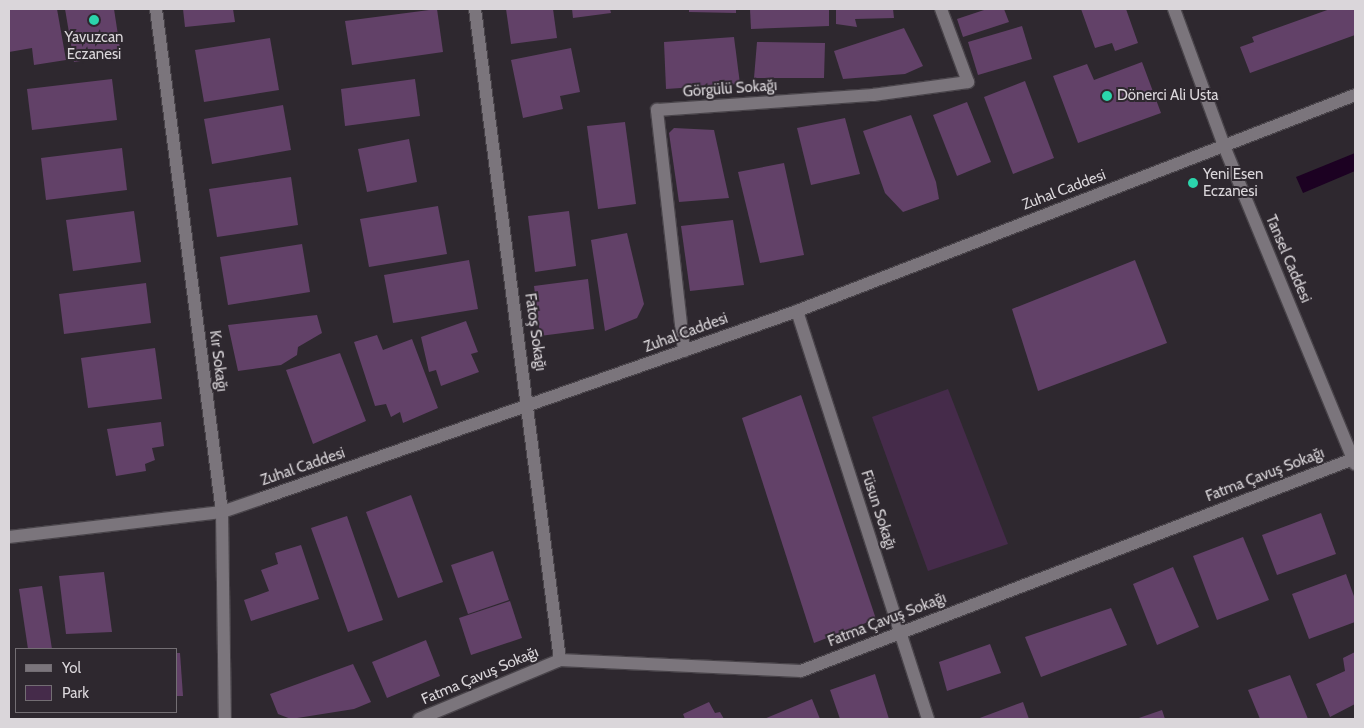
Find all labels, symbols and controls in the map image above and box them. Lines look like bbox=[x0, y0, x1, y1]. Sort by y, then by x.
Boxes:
marker: Yavuzcan Eczanesi bbox=[88, 14, 100, 26]
place label: Yavuzcan Eczanesi bbox=[65, 28, 123, 63]
street label: Görgülü Sokağı bbox=[682, 77, 778, 101]
place label: Dönerci Ali Usta bbox=[1117, 87, 1218, 105]
marker: Dönerci Ali Usta bbox=[1101, 90, 1113, 102]
place label: Yeni Esen Eczanesi bbox=[1203, 165, 1263, 200]
street label: Zuhal Caddesi bbox=[1020, 166, 1108, 214]
marker: Yeni Esen Eczanesi bbox=[1187, 177, 1199, 189]
street label: Tansel Caddesi bbox=[1261, 212, 1315, 306]
street label: Fatoş Sokağı bbox=[521, 292, 549, 372]
street label: Zuhal Caddesi bbox=[642, 309, 730, 357]
street label: Kır Sokağı bbox=[205, 329, 231, 393]
street label: Zuhal Caddesi bbox=[258, 444, 348, 490]
street label: Fatma Çavuş Sokağı bbox=[1203, 444, 1327, 506]
street label: Füsun Sokağı bbox=[857, 468, 899, 552]
street label: Fatma Çavuş Sokağı bbox=[825, 589, 949, 651]
street label: Fatma Çavuş Sokağı bbox=[419, 643, 541, 709]
legend bbox=[15, 648, 178, 713]
text: Yol bbox=[62, 659, 81, 677]
text: Park bbox=[62, 684, 89, 702]

